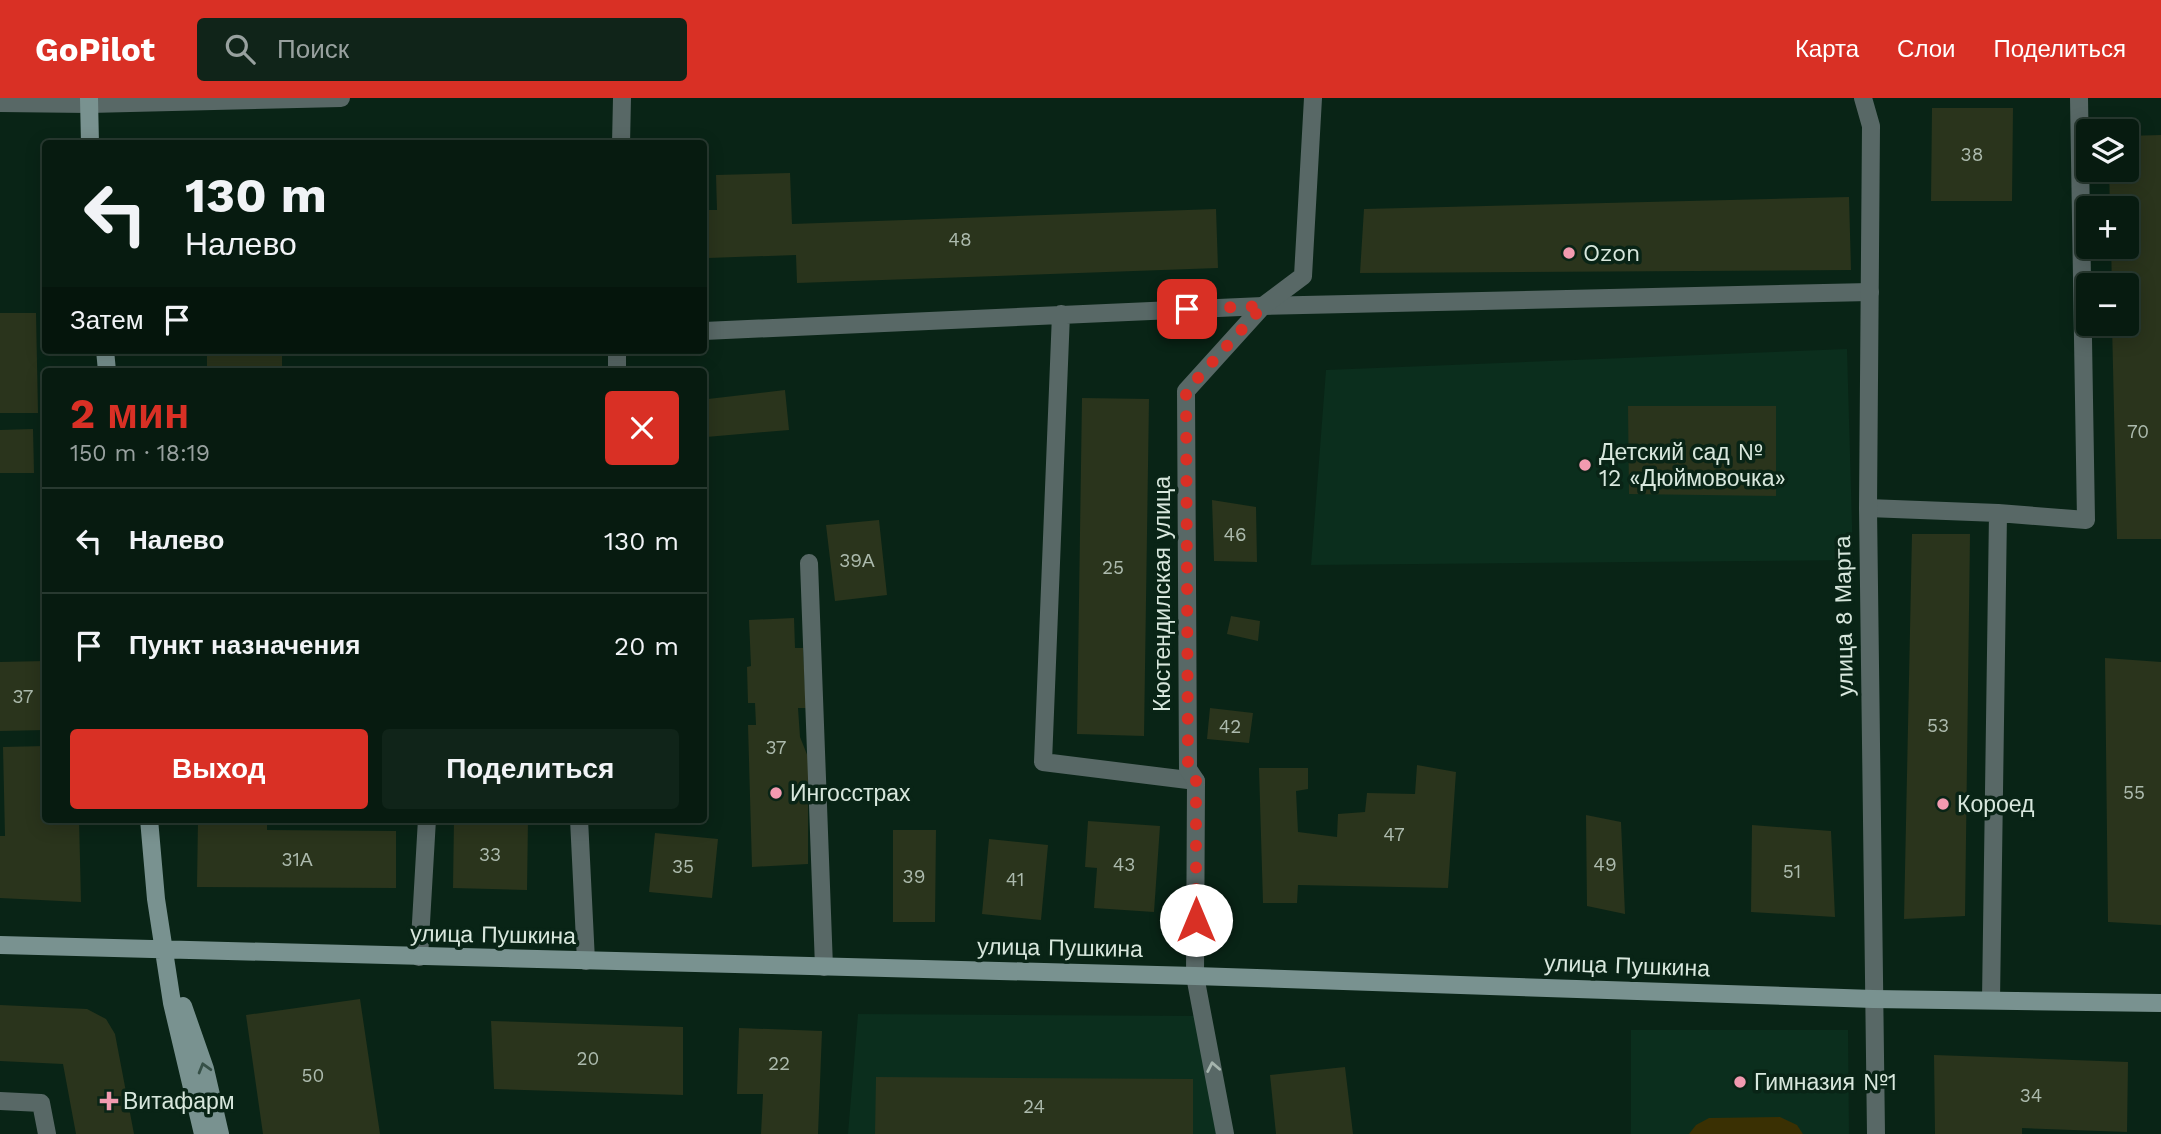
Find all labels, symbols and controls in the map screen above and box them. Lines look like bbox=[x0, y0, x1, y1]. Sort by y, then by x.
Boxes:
search box bbox=[197, 18, 687, 81]
text: GoPilot bbox=[35, 30, 155, 69]
icon: search bbox=[221, 30, 259, 68]
text: Поиск bbox=[277, 34, 349, 64]
text: Карта bbox=[1795, 35, 1859, 63]
text: Слои bbox=[1897, 35, 1955, 63]
text: Поделиться bbox=[1993, 35, 2126, 63]
map controls bbox=[2076, 119, 2139, 336]
button: layers bbox=[2076, 119, 2139, 182]
house number: 38 bbox=[1961, 143, 1983, 166]
text: 130 m bbox=[185, 166, 327, 224]
icon: left bbox=[70, 168, 161, 259]
button: + bbox=[2076, 196, 2139, 259]
text: Налево bbox=[185, 225, 297, 263]
house number: 48 bbox=[948, 228, 972, 251]
place label: Ozon bbox=[1583, 240, 1640, 267]
marker: Ozon bbox=[1561, 245, 1577, 261]
button: − bbox=[2076, 273, 2139, 336]
pin bbox=[1157, 279, 1217, 339]
icon: arrive bbox=[1168, 290, 1206, 328]
icon: arrive bbox=[158, 301, 196, 339]
text: Затем bbox=[70, 305, 144, 335]
text: 2 мин bbox=[70, 389, 189, 438]
button: close bbox=[605, 391, 679, 465]
house number: 70 bbox=[2127, 420, 2149, 443]
place label: Детский сад № 12 «Дюймовочка» bbox=[1599, 439, 1786, 492]
text: 150 m · 18:19 bbox=[70, 440, 210, 467]
marker: Детский сад № 12 «Дюймовочка» bbox=[1577, 457, 1593, 473]
street label: Кюстендилская улица bbox=[1149, 476, 1176, 712]
icon: left bbox=[70, 522, 108, 560]
house number: 46 bbox=[1223, 523, 1247, 546]
text: Налево bbox=[129, 525, 224, 555]
text: 130 m bbox=[604, 526, 679, 556]
street label: улица 8 Марта bbox=[1829, 535, 1859, 697]
house number: 39А bbox=[839, 549, 875, 572]
house number: 25 bbox=[1102, 556, 1124, 579]
icon: arrive bbox=[70, 627, 108, 665]
text: Пункт назначения bbox=[129, 630, 360, 660]
text: 20 m bbox=[614, 631, 679, 661]
house number: 37 bbox=[13, 685, 33, 708]
house number: 53 bbox=[1927, 714, 1949, 737]
house number: 42 bbox=[1219, 715, 1241, 738]
button: Выход bbox=[70, 729, 368, 809]
button: Поделиться bbox=[382, 729, 679, 809]
house number: 37 bbox=[766, 736, 786, 759]
place label: Ингосстрах bbox=[790, 780, 911, 807]
house number: 55 bbox=[2123, 781, 2145, 804]
marker: Ингосстрах bbox=[768, 785, 784, 801]
place label: Короед bbox=[1957, 791, 2035, 818]
marker: Короед bbox=[1935, 796, 1951, 812]
house number: 47 bbox=[1383, 823, 1405, 846]
house number: 33 bbox=[479, 843, 501, 866]
house number: 31А bbox=[281, 848, 313, 871]
house number: 43 bbox=[1113, 853, 1135, 876]
house number: 49 bbox=[1593, 853, 1617, 876]
house number: 35 bbox=[672, 855, 694, 878]
house number: 51 bbox=[1783, 860, 1801, 883]
house number: 39 bbox=[903, 865, 925, 888]
house number: 41 bbox=[1006, 868, 1024, 891]
position arrow bbox=[1159, 883, 1233, 957]
street label: улица Пушкина bbox=[410, 920, 576, 950]
street label: улица Пушкина bbox=[977, 933, 1143, 963]
street label: улица Пушкина bbox=[1544, 950, 1711, 982]
house number: 20 bbox=[577, 1047, 599, 1070]
house number: 22 bbox=[768, 1052, 790, 1075]
one-way arrow bbox=[1206, 1061, 1221, 1073]
one-way arrow bbox=[197, 1062, 212, 1074]
house number: 50 bbox=[302, 1064, 324, 1087]
place label: Гимназия №1 bbox=[1754, 1069, 1897, 1096]
marker: Гимназия №1 bbox=[1732, 1074, 1748, 1090]
house number: 34 bbox=[2020, 1084, 2042, 1107]
place label: Витафарм bbox=[123, 1088, 235, 1115]
marker: Витафарм bbox=[101, 1093, 117, 1109]
house number: 24 bbox=[1023, 1095, 1045, 1118]

